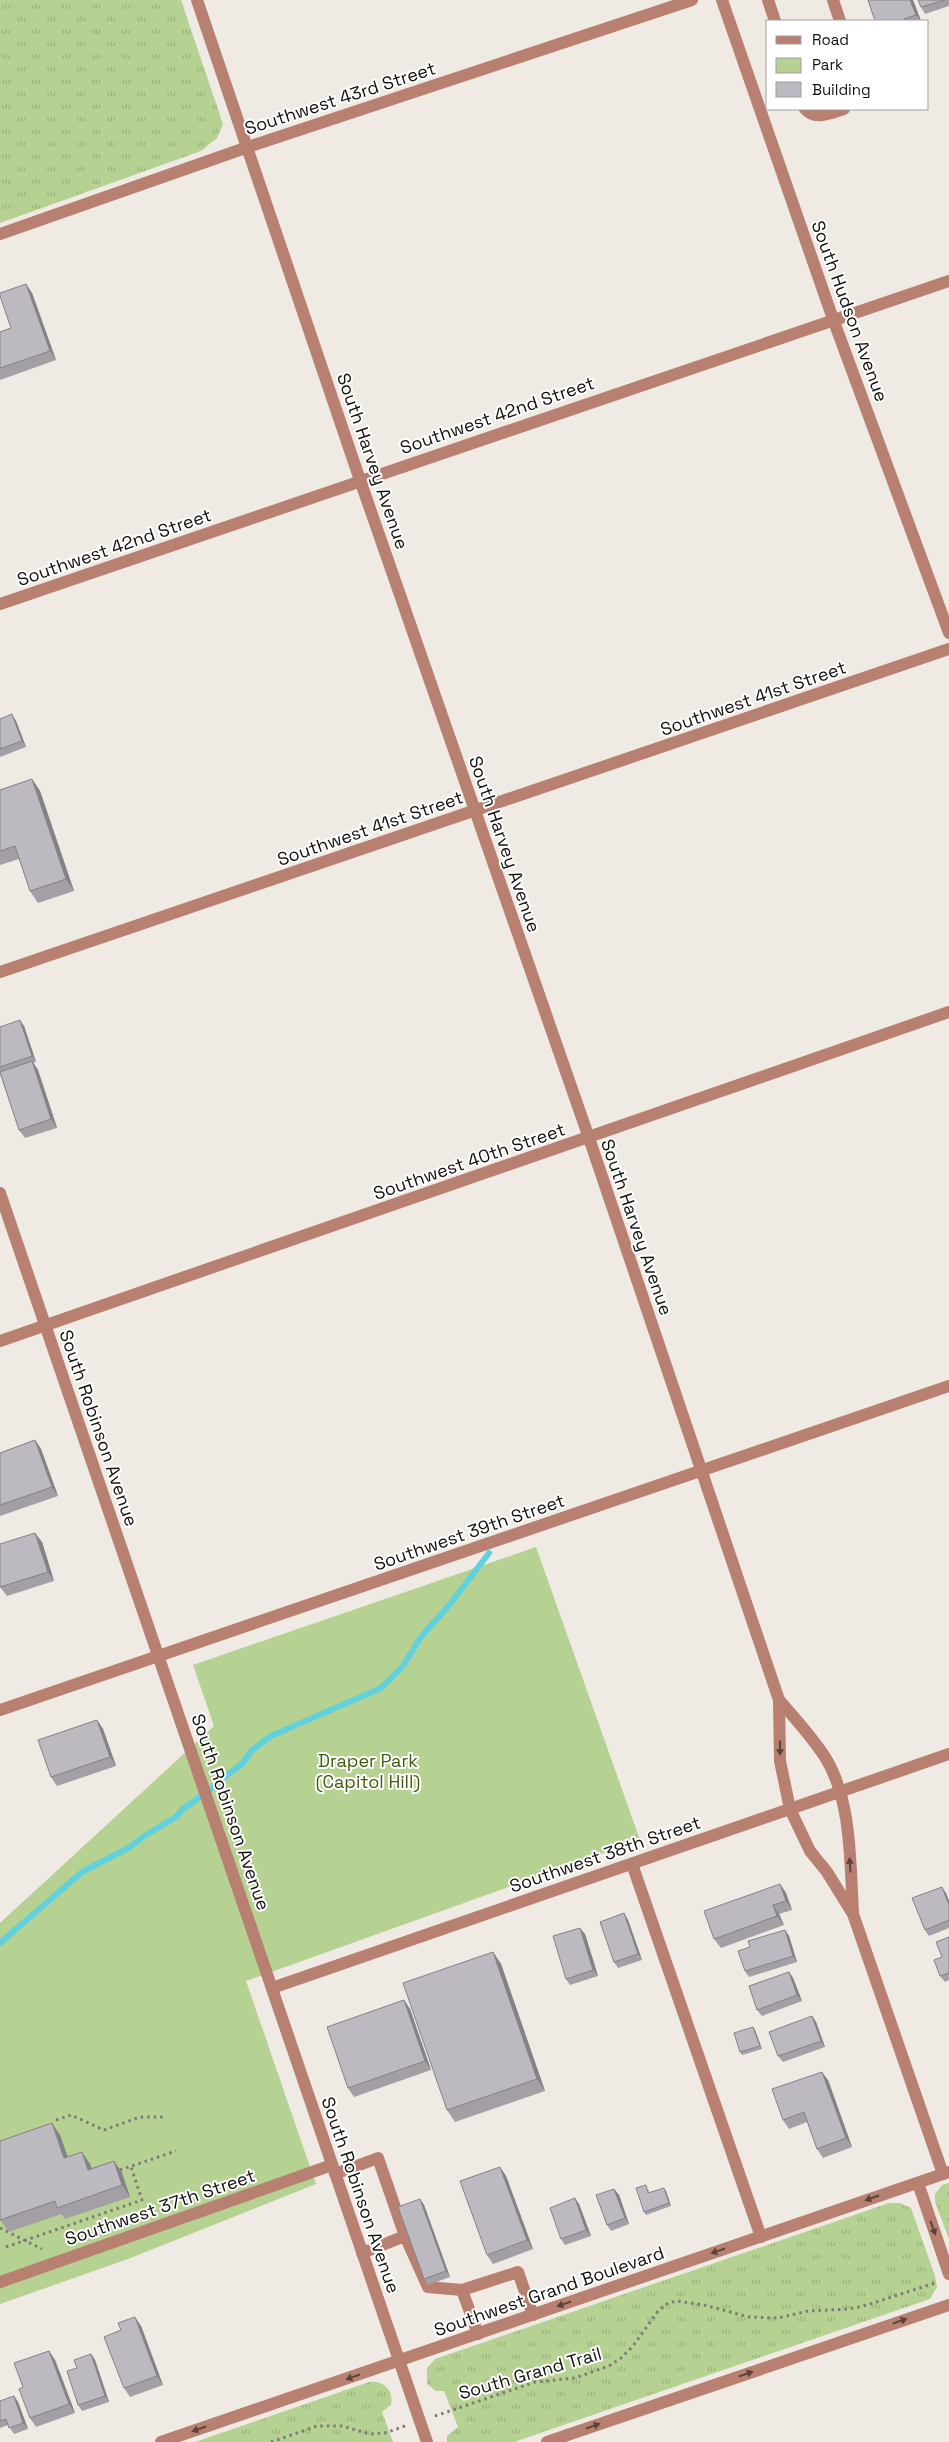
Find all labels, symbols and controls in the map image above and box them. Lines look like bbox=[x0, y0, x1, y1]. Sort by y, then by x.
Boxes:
legend bbox=[766, 20, 929, 110]
text: Road bbox=[812, 30, 849, 49]
text: Park bbox=[812, 55, 843, 74]
street label: Southwest 43rd Street bbox=[242, 56, 438, 140]
text: Building bbox=[812, 80, 871, 99]
street label: South Hudson Avenue bbox=[807, 217, 893, 405]
street label: South Harvey Avenue bbox=[332, 370, 414, 552]
street label: Southwest 42nd Street bbox=[397, 371, 597, 459]
street label: Southwest 42nd Street bbox=[14, 503, 214, 591]
street label: Southwest 41st Street bbox=[657, 655, 849, 741]
street label: South Harvey Avenue bbox=[464, 753, 546, 935]
street label: Southwest 41st Street bbox=[274, 785, 466, 871]
street label: Southwest 40th Street bbox=[370, 1117, 568, 1205]
street label: South Harvey Avenue bbox=[596, 1136, 678, 1318]
street label: South Robinson Avenue bbox=[55, 1327, 143, 1529]
street label: Southwest 39th Street bbox=[371, 1489, 567, 1575]
street label: South Robinson Avenue bbox=[187, 1711, 275, 1913]
one-way arrow bbox=[776, 1741, 784, 1757]
park label: Draper Park (Capitol Hill) bbox=[316, 1749, 420, 1793]
street label: Southwest 38th Street bbox=[506, 1810, 704, 1898]
one-way arrow bbox=[845, 1857, 853, 1873]
street label: South Robinson Avenue bbox=[317, 2094, 405, 2296]
street label: Southwest 37th Street bbox=[62, 2164, 258, 2250]
one-way arrow bbox=[864, 2195, 879, 2203]
one-way arrow bbox=[930, 2221, 938, 2236]
street label: Southwest Grand Boulevard bbox=[431, 2241, 667, 2341]
one-way arrow bbox=[710, 2247, 725, 2255]
one-way arrow bbox=[557, 2301, 572, 2308]
one-way arrow bbox=[893, 2317, 908, 2324]
street label: South Grand Trail bbox=[456, 2342, 604, 2404]
one-way arrow bbox=[739, 2370, 754, 2377]
one-way arrow bbox=[345, 2373, 360, 2381]
one-way arrow bbox=[585, 2422, 600, 2429]
one-way arrow bbox=[191, 2425, 206, 2433]

